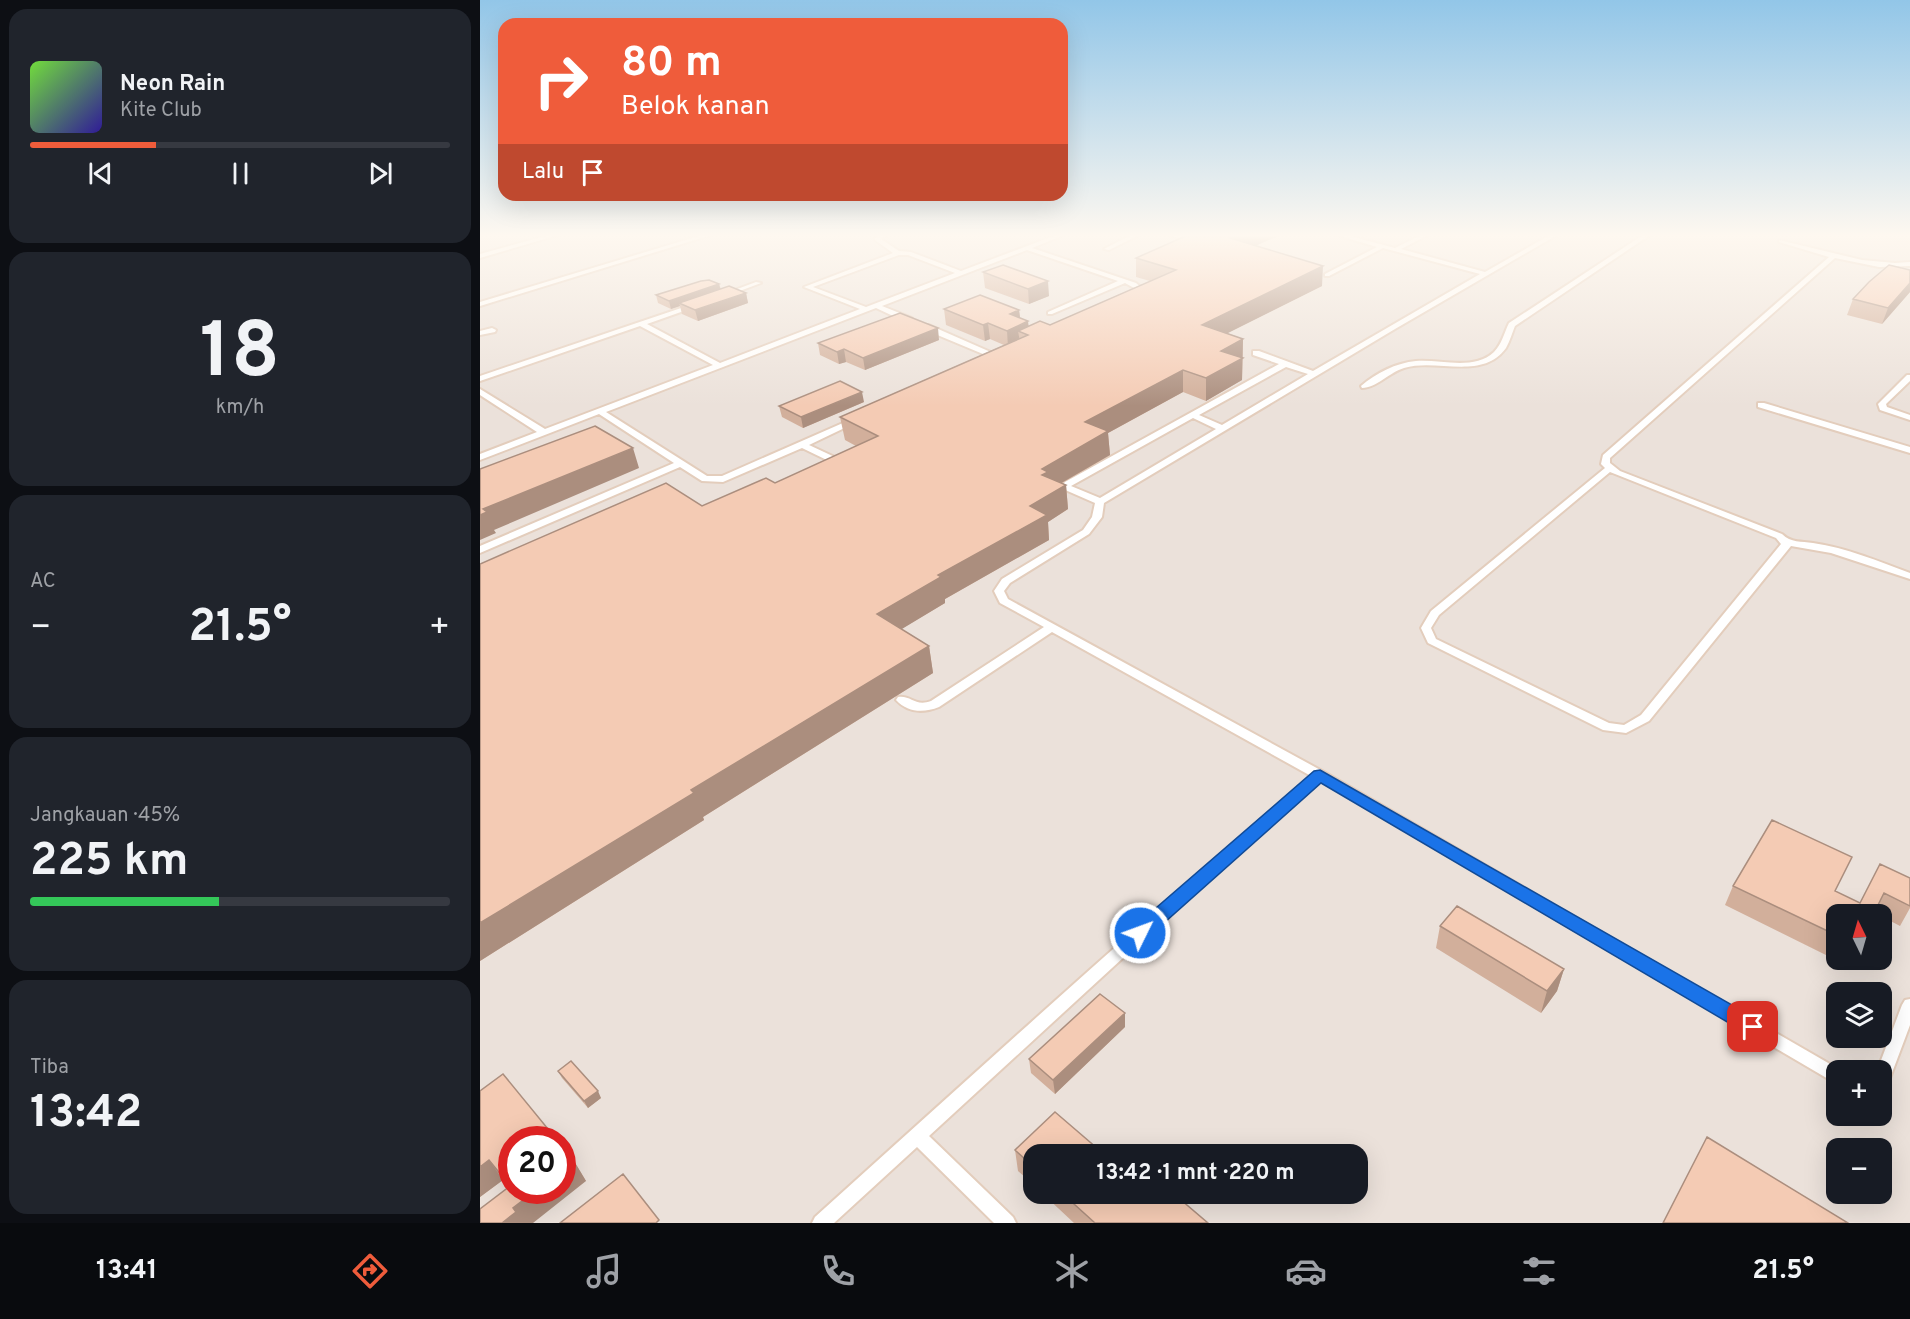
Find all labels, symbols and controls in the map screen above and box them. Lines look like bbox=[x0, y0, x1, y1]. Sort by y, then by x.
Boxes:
text: 80 m bbox=[621, 38, 722, 91]
icon: right bbox=[522, 42, 600, 120]
text: Neon Rain bbox=[120, 71, 225, 98]
text: Belok kanan bbox=[621, 90, 770, 124]
text: Kite Club bbox=[120, 98, 202, 124]
icon: arrive bbox=[576, 156, 609, 189]
icon: previous bbox=[84, 157, 117, 190]
icon: pause bbox=[224, 157, 257, 190]
icon: next bbox=[364, 157, 397, 190]
text: Lalu bbox=[522, 159, 564, 186]
text: 18 bbox=[200, 306, 280, 405]
text: km/h bbox=[216, 395, 264, 421]
text: AC bbox=[30, 569, 56, 595]
text: 21.5° bbox=[189, 600, 291, 657]
text: − bbox=[30, 608, 51, 650]
text: + bbox=[429, 608, 450, 650]
text: Jangkauan · 45% bbox=[30, 803, 180, 829]
text: 225 km bbox=[30, 834, 188, 891]
position arrow bbox=[1108, 901, 1172, 965]
north arrow bbox=[1826, 904, 1892, 970]
map controls bbox=[1826, 904, 1892, 1204]
button: layers bbox=[1826, 982, 1892, 1048]
pin bbox=[1727, 1001, 1778, 1052]
icon: arrive bbox=[1736, 1010, 1769, 1043]
text: Tiba bbox=[30, 1055, 69, 1081]
button: + bbox=[1826, 1060, 1892, 1126]
text: 13:42 bbox=[30, 1086, 142, 1143]
speed limit sign: 20 bbox=[498, 1126, 576, 1204]
button: − bbox=[1826, 1138, 1892, 1204]
text: 13:42 · 1 mnt · 220 m bbox=[1096, 1160, 1295, 1187]
icon: directions bbox=[349, 1250, 391, 1292]
icon: music bbox=[583, 1250, 625, 1292]
icon: phone bbox=[817, 1250, 859, 1292]
icon: climate bbox=[1051, 1250, 1093, 1292]
icon: car bbox=[1285, 1250, 1327, 1292]
icon: filters bbox=[1518, 1250, 1560, 1292]
text: 13:41 bbox=[96, 1254, 158, 1288]
text: 21.5° bbox=[1752, 1254, 1814, 1288]

